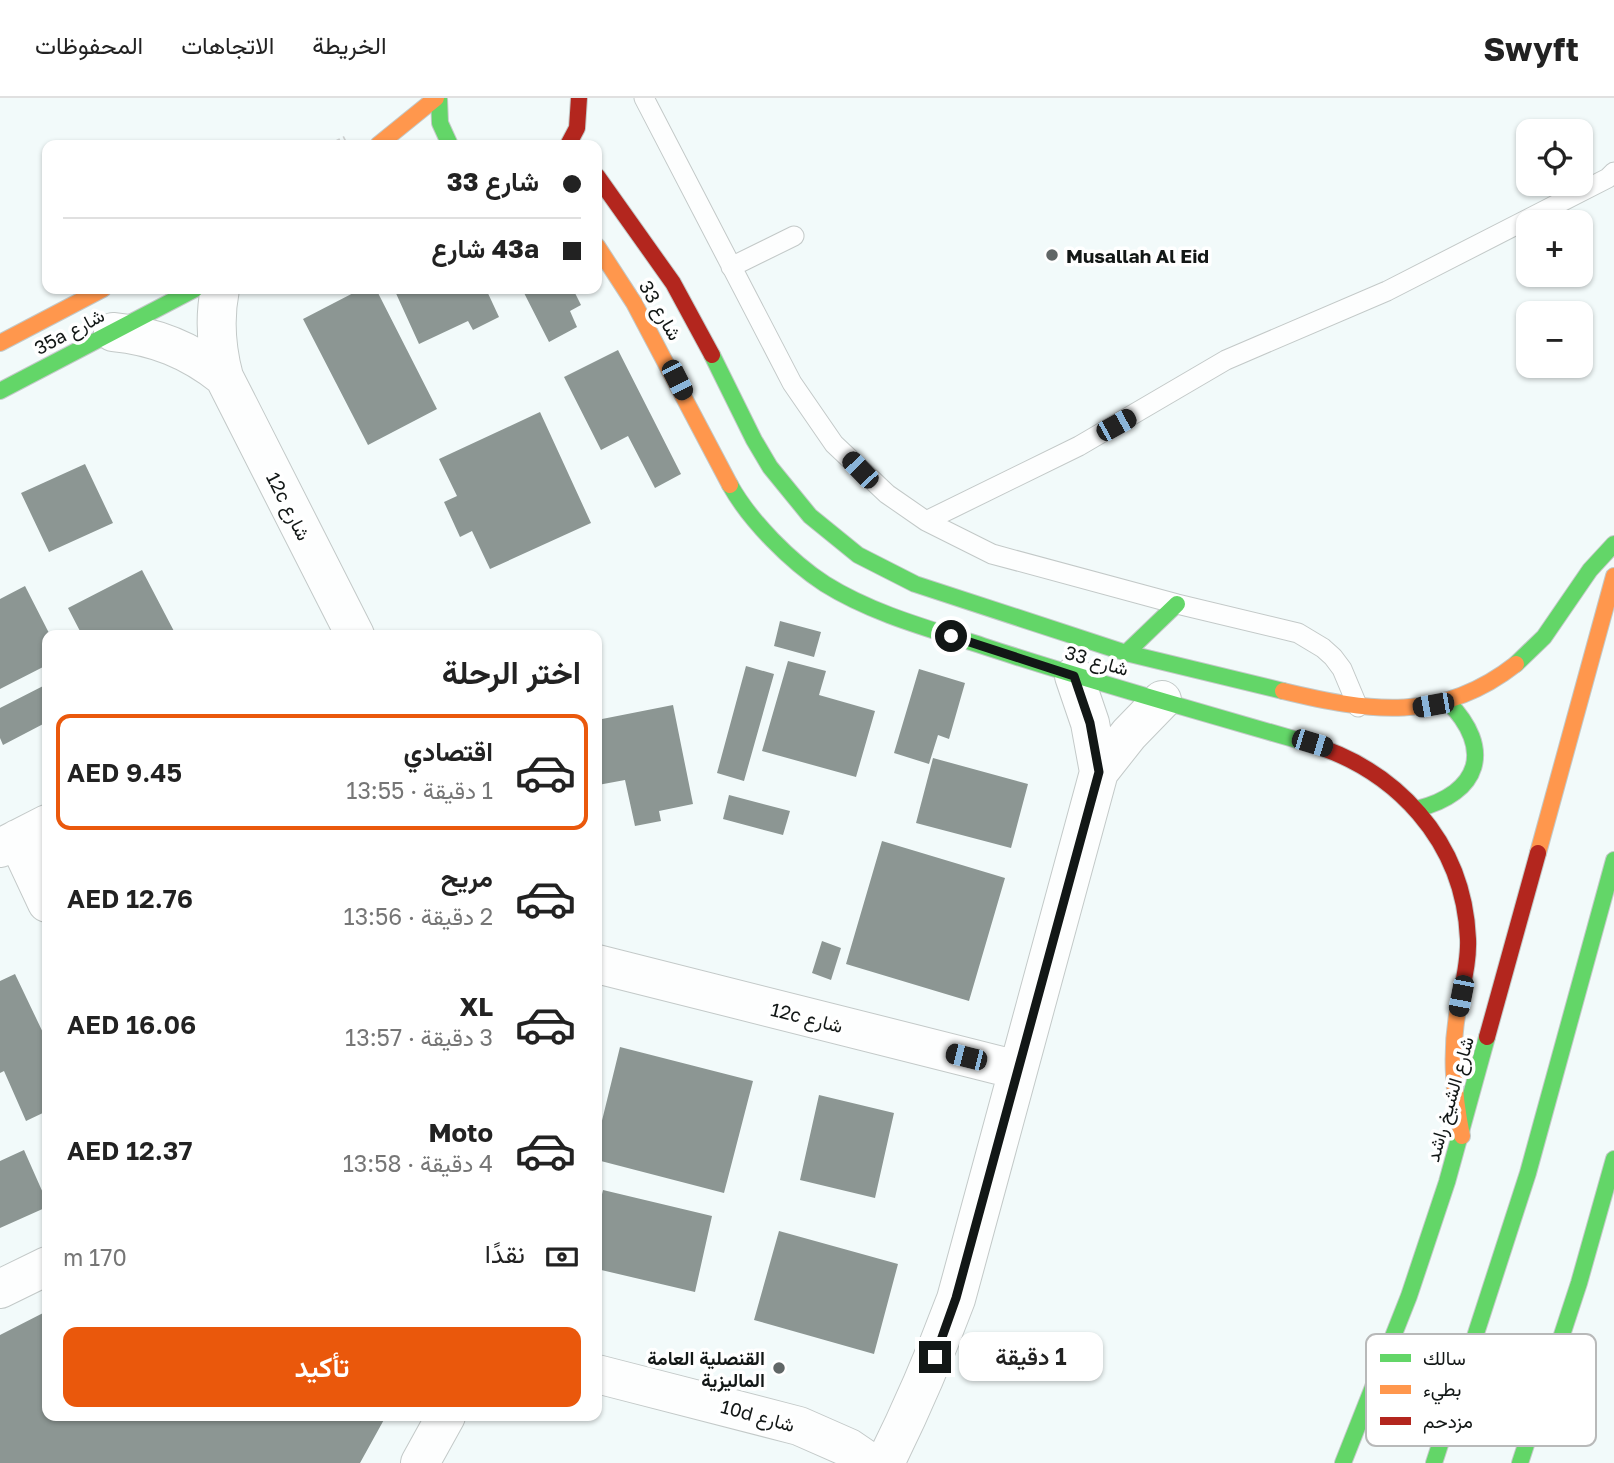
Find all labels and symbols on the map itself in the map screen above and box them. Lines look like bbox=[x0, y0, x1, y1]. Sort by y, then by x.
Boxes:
place label: Musallah Al Eid bbox=[1066, 244, 1209, 267]
marker: Musallah Al Eid bbox=[1044, 247, 1060, 263]
street label: شارع 33 bbox=[633, 276, 687, 345]
street label: 35a شارع bbox=[30, 303, 109, 361]
car bbox=[659, 357, 696, 403]
car bbox=[1093, 406, 1140, 444]
car bbox=[838, 448, 883, 492]
street label: 12c شارع bbox=[260, 468, 316, 545]
route start bbox=[935, 620, 967, 652]
street label: شارع 33 bbox=[1062, 640, 1132, 682]
car bbox=[1411, 691, 1456, 719]
car bbox=[1289, 727, 1336, 759]
car bbox=[1447, 973, 1476, 1019]
street label: 12c شارع bbox=[768, 997, 845, 1039]
street label: شارع الشيخ راشد bbox=[1420, 1034, 1481, 1165]
car bbox=[944, 1042, 989, 1072]
callout: 1 دقيقة bbox=[960, 1332, 1103, 1382]
legend bbox=[1366, 1334, 1596, 1446]
route end bbox=[919, 1341, 951, 1373]
place label: القنصلية العامة الماليزية bbox=[647, 1346, 765, 1393]
text: سالك bbox=[1423, 1346, 1466, 1369]
marker: القنصلية العامة الماليزية bbox=[771, 1360, 787, 1376]
text: بطيء bbox=[1423, 1377, 1461, 1405]
street label: 10d شارع bbox=[718, 1394, 798, 1438]
text: مزدحم bbox=[1423, 1409, 1473, 1434]

